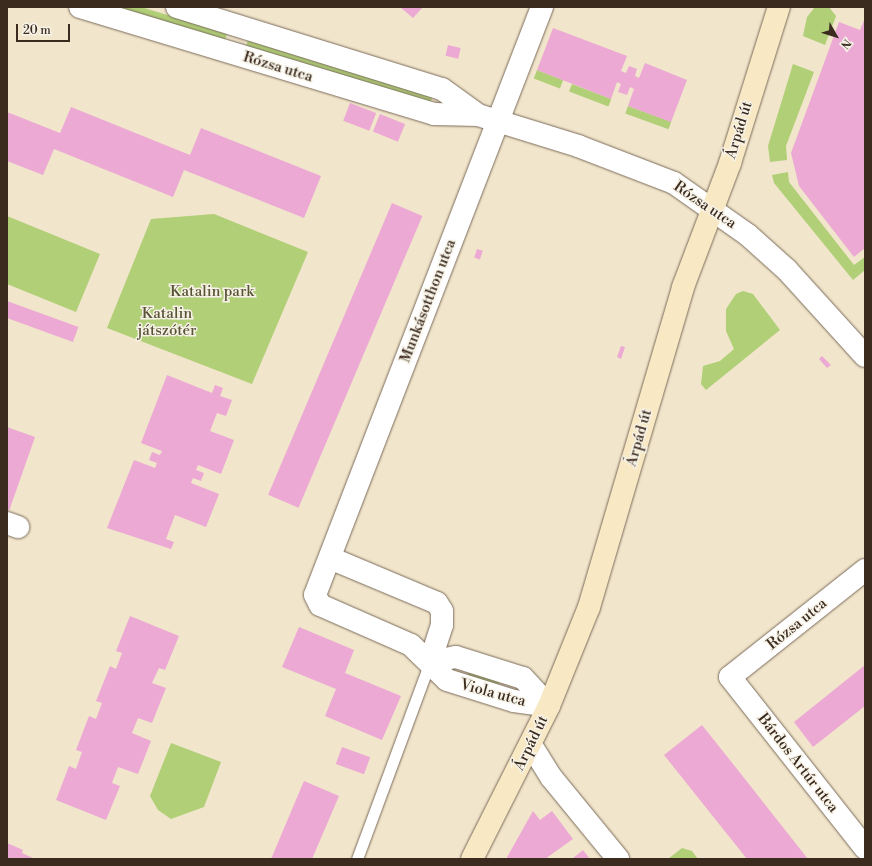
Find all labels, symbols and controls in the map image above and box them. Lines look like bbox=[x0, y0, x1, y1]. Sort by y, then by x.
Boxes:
scale bar bbox=[18, 16, 72, 42]
north arrow bbox=[816, 16, 856, 56]
text: 20 m bbox=[23, 23, 51, 38]
text: N bbox=[837, 36, 854, 51]
street label: Rózsa utca bbox=[241, 48, 315, 86]
street label: Árpád út bbox=[722, 99, 756, 161]
street label: Rózsa utca bbox=[670, 177, 740, 233]
street label: Munkásotthon utca bbox=[396, 237, 460, 365]
park label: Katalin park bbox=[170, 283, 254, 301]
park label: Katalin játszótér bbox=[137, 304, 197, 339]
street label: Árpád út bbox=[622, 407, 656, 469]
street label: Rózsa utca bbox=[763, 594, 831, 654]
street label: Viola utca bbox=[458, 676, 528, 710]
street label: Bárdos Artúr utca bbox=[754, 710, 842, 816]
street label: Árpád út bbox=[510, 713, 552, 773]

